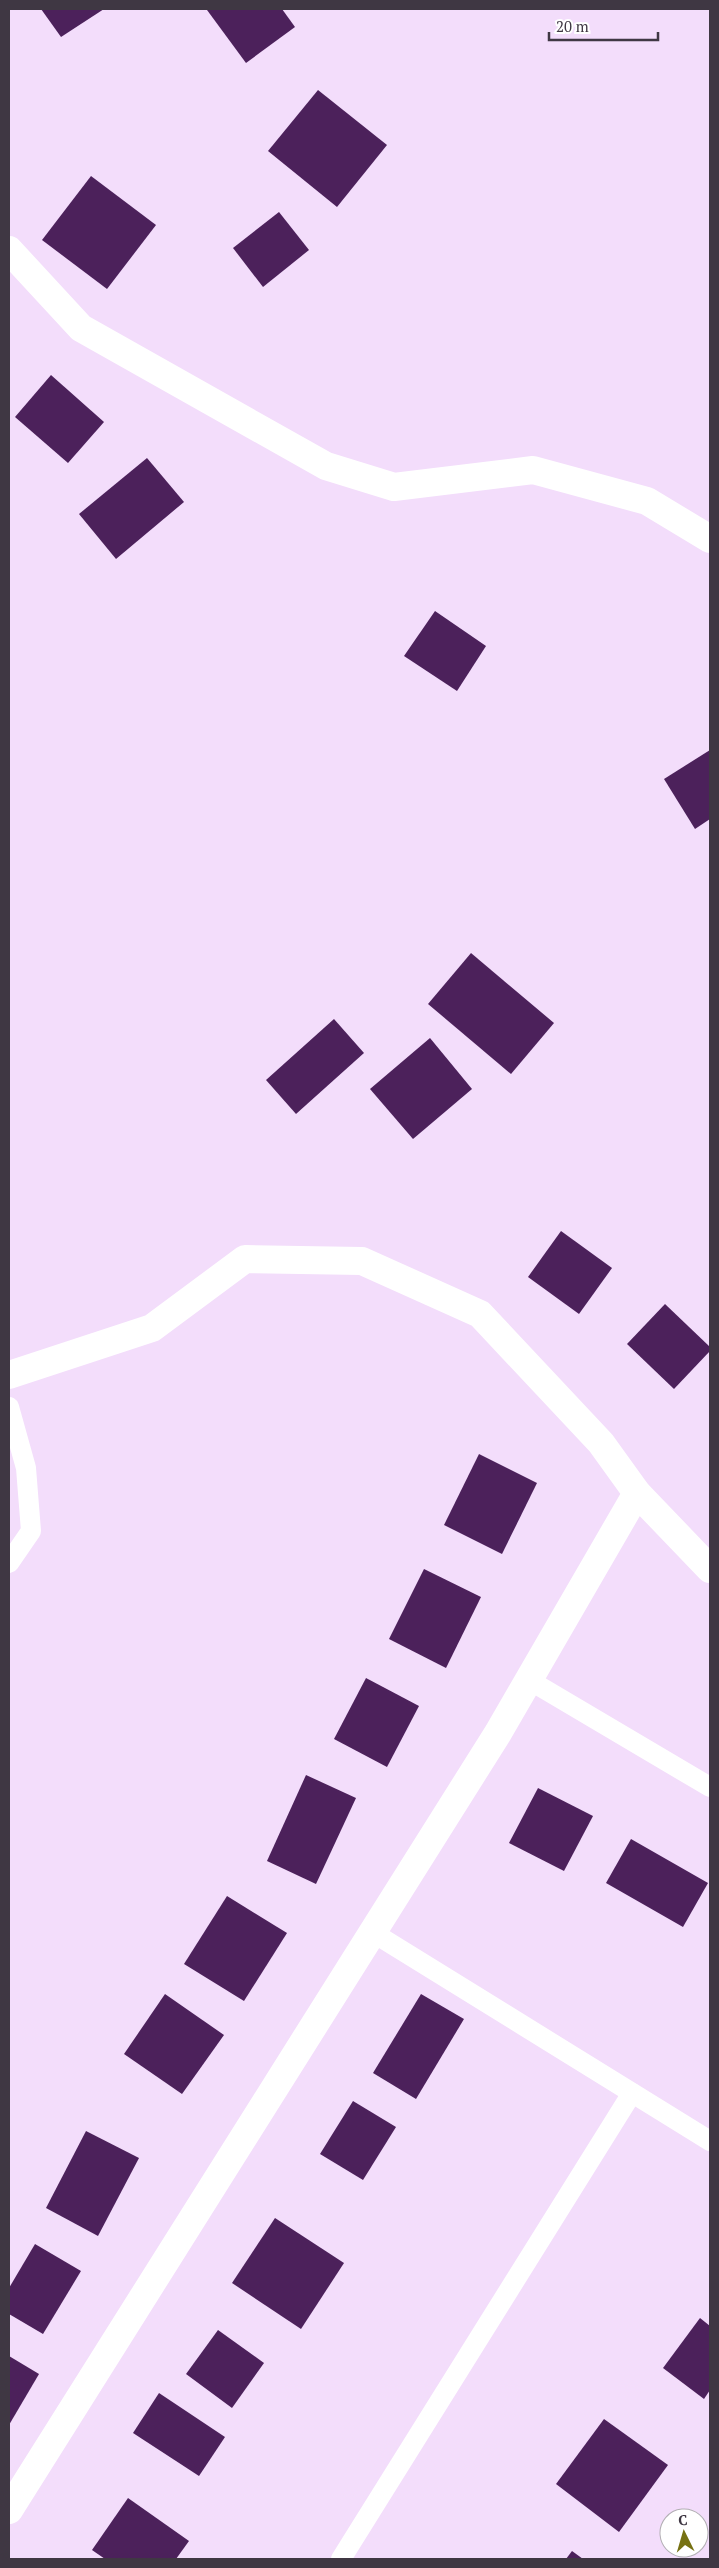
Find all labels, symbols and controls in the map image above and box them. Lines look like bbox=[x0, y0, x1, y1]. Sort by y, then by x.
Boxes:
scale bar bbox=[549, 10, 658, 42]
text: 20 m bbox=[556, 16, 589, 36]
north arrow bbox=[659, 2508, 709, 2558]
text: С bbox=[677, 2510, 688, 2529]

